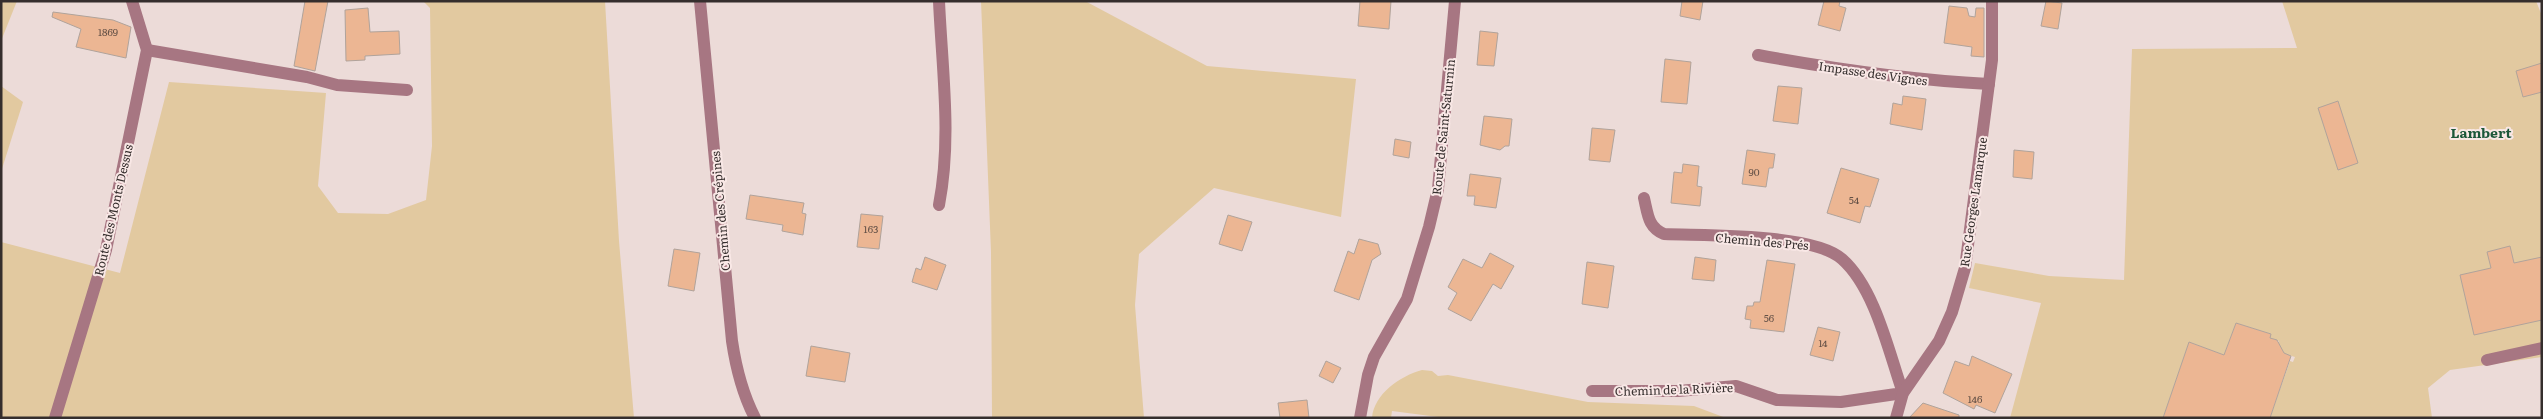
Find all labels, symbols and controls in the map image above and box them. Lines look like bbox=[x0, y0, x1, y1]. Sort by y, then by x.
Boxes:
house number: 1869 bbox=[98, 24, 118, 39]
street label: Impasse des Vignes bbox=[1818, 56, 1929, 90]
street label: Route de Saint-Saturnin bbox=[1427, 58, 1459, 196]
district label: Lambert bbox=[2450, 122, 2512, 142]
street label: Rue Georges Lamarque bbox=[1955, 136, 1991, 268]
street label: Route des Monts Dessus bbox=[89, 142, 137, 278]
street label: Chemin des Crépines bbox=[706, 150, 734, 272]
house number: 90 bbox=[1748, 164, 1760, 179]
house number: 54 bbox=[1849, 192, 1860, 207]
house number: 163 bbox=[864, 221, 878, 236]
street label: Chemin des Prés bbox=[1715, 228, 1810, 254]
house number: 56 bbox=[1764, 310, 1775, 325]
house number: 14 bbox=[1818, 335, 1828, 350]
street label: Chemin de la Rivière bbox=[1615, 378, 1733, 400]
house number: 146 bbox=[1968, 391, 1983, 406]

